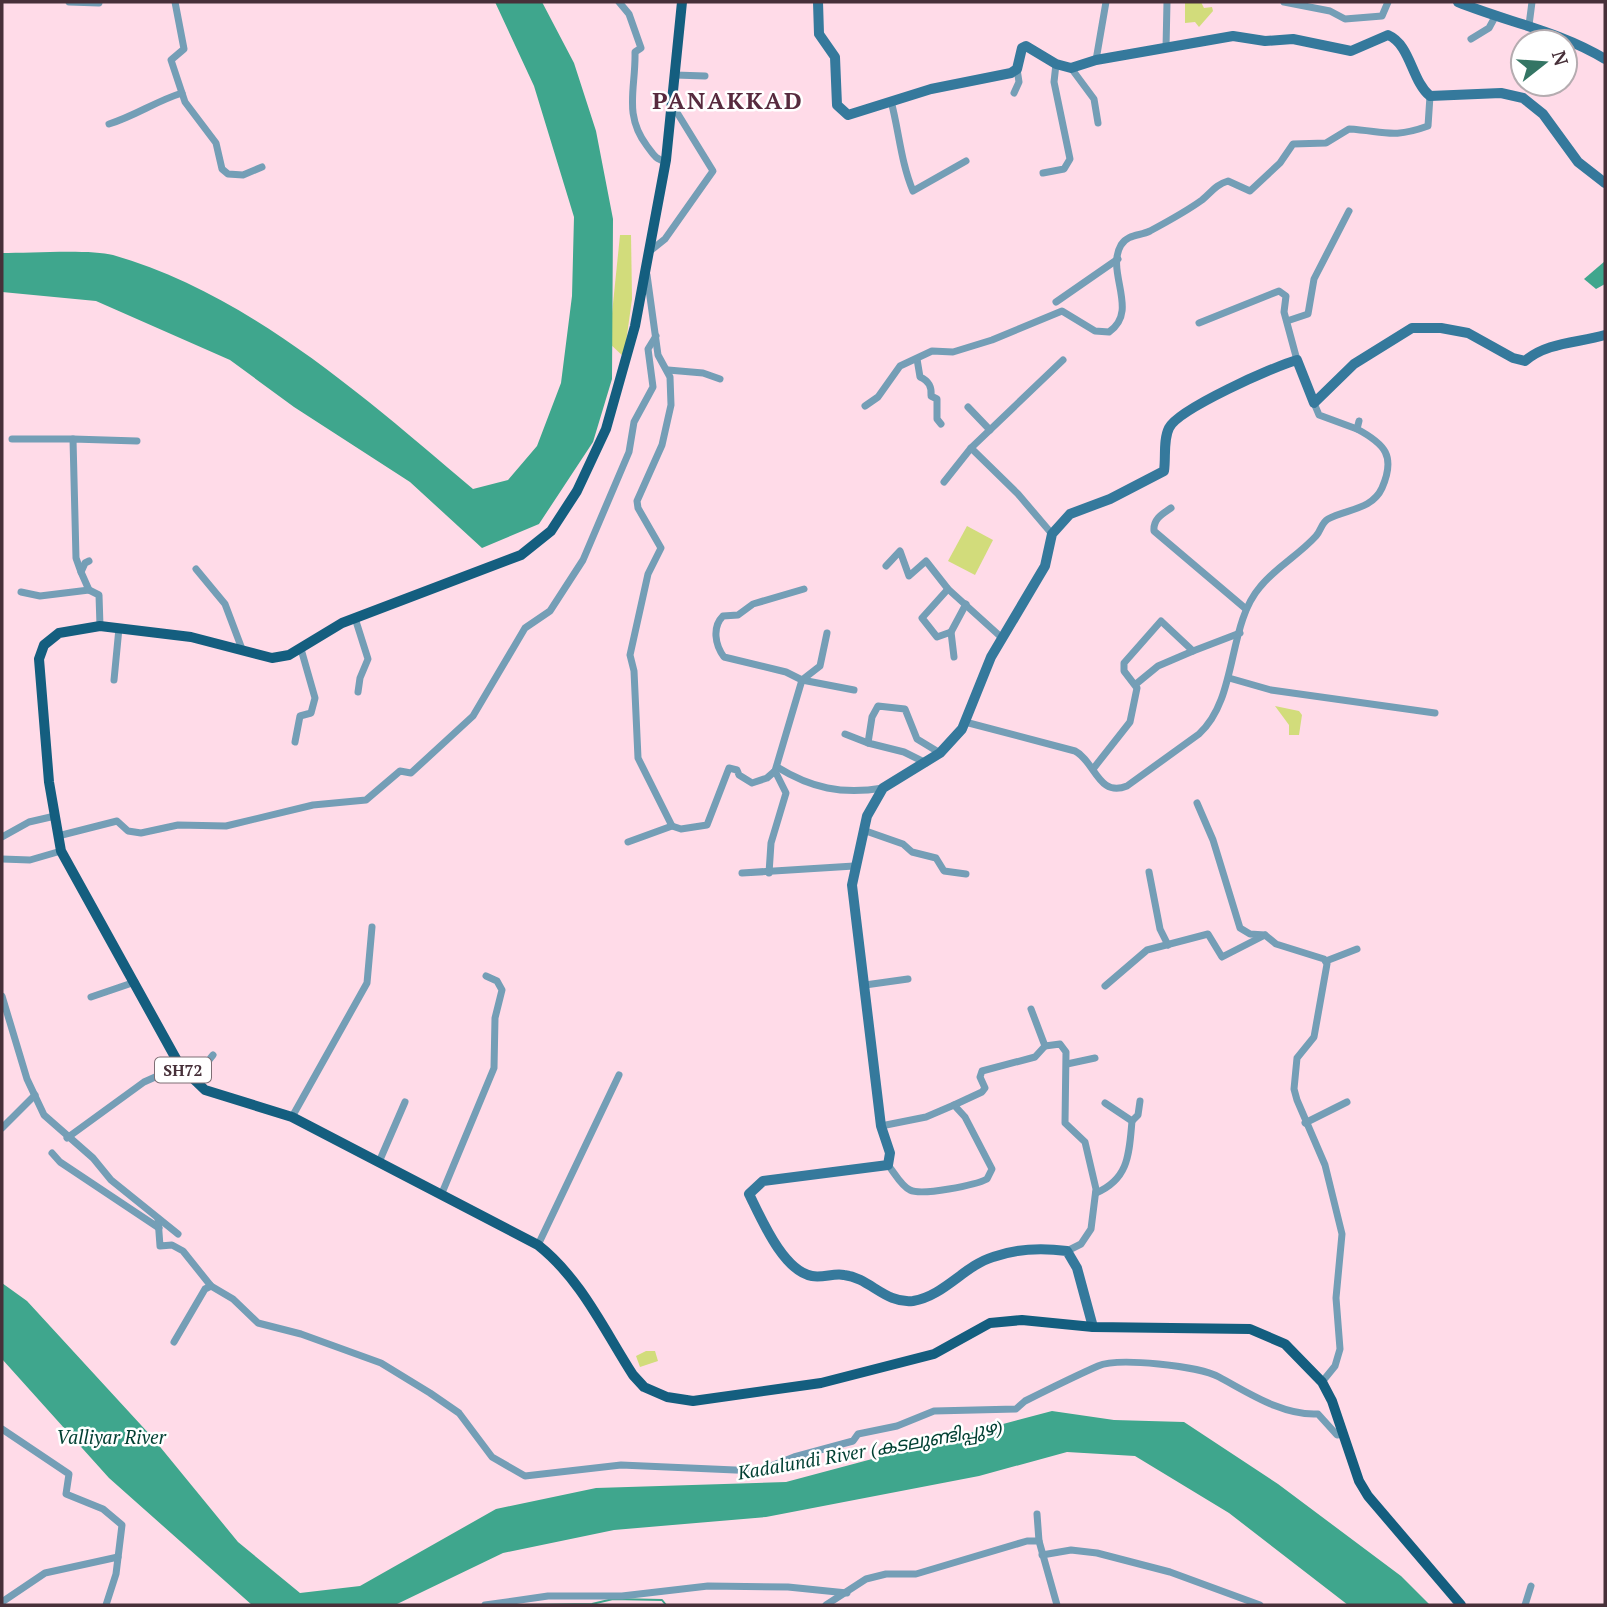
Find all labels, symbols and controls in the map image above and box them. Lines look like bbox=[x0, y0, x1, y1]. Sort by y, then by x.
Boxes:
north arrow bbox=[1509, 28, 1579, 98]
text: N bbox=[1547, 47, 1575, 69]
district label: PANAKKAD bbox=[652, 84, 804, 116]
road number: SH72 bbox=[155, 1058, 211, 1082]
water label: Kadalundi River (കടലുണ്ടിപ്പുഴ) bbox=[735, 1413, 1005, 1487]
water label: Valliyar River bbox=[56, 1424, 167, 1449]

